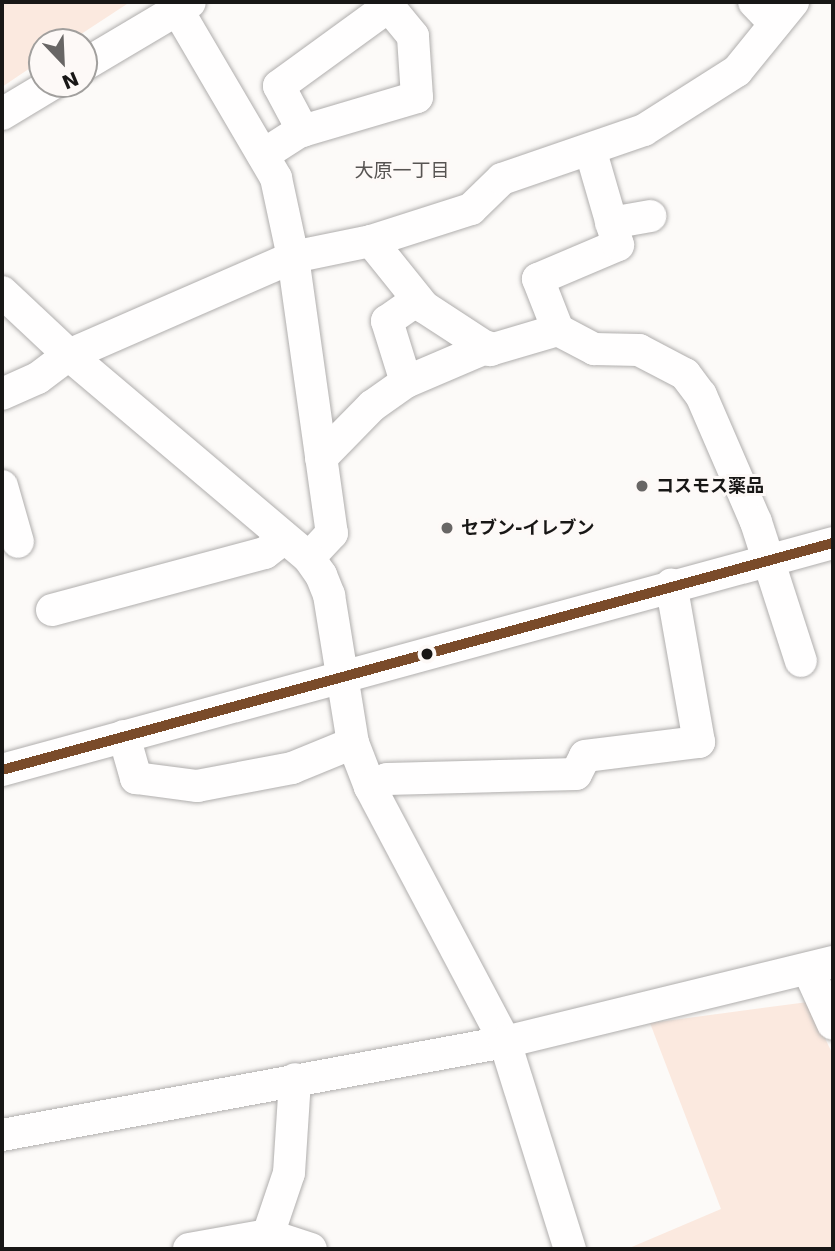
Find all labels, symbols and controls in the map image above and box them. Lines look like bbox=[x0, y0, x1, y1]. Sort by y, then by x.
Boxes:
north arrow bbox=[28, 28, 98, 98]
text: N bbox=[59, 67, 82, 94]
district label: 大原一丁目 bbox=[355, 160, 449, 182]
place label: コスモス薬品 bbox=[656, 475, 764, 497]
marker: コスモス薬品 bbox=[634, 478, 650, 494]
place label: セブン-イレブン bbox=[461, 517, 594, 539]
marker: セブン-イレブン bbox=[439, 520, 455, 536]
unlabelled marker bbox=[420, 647, 434, 661]

